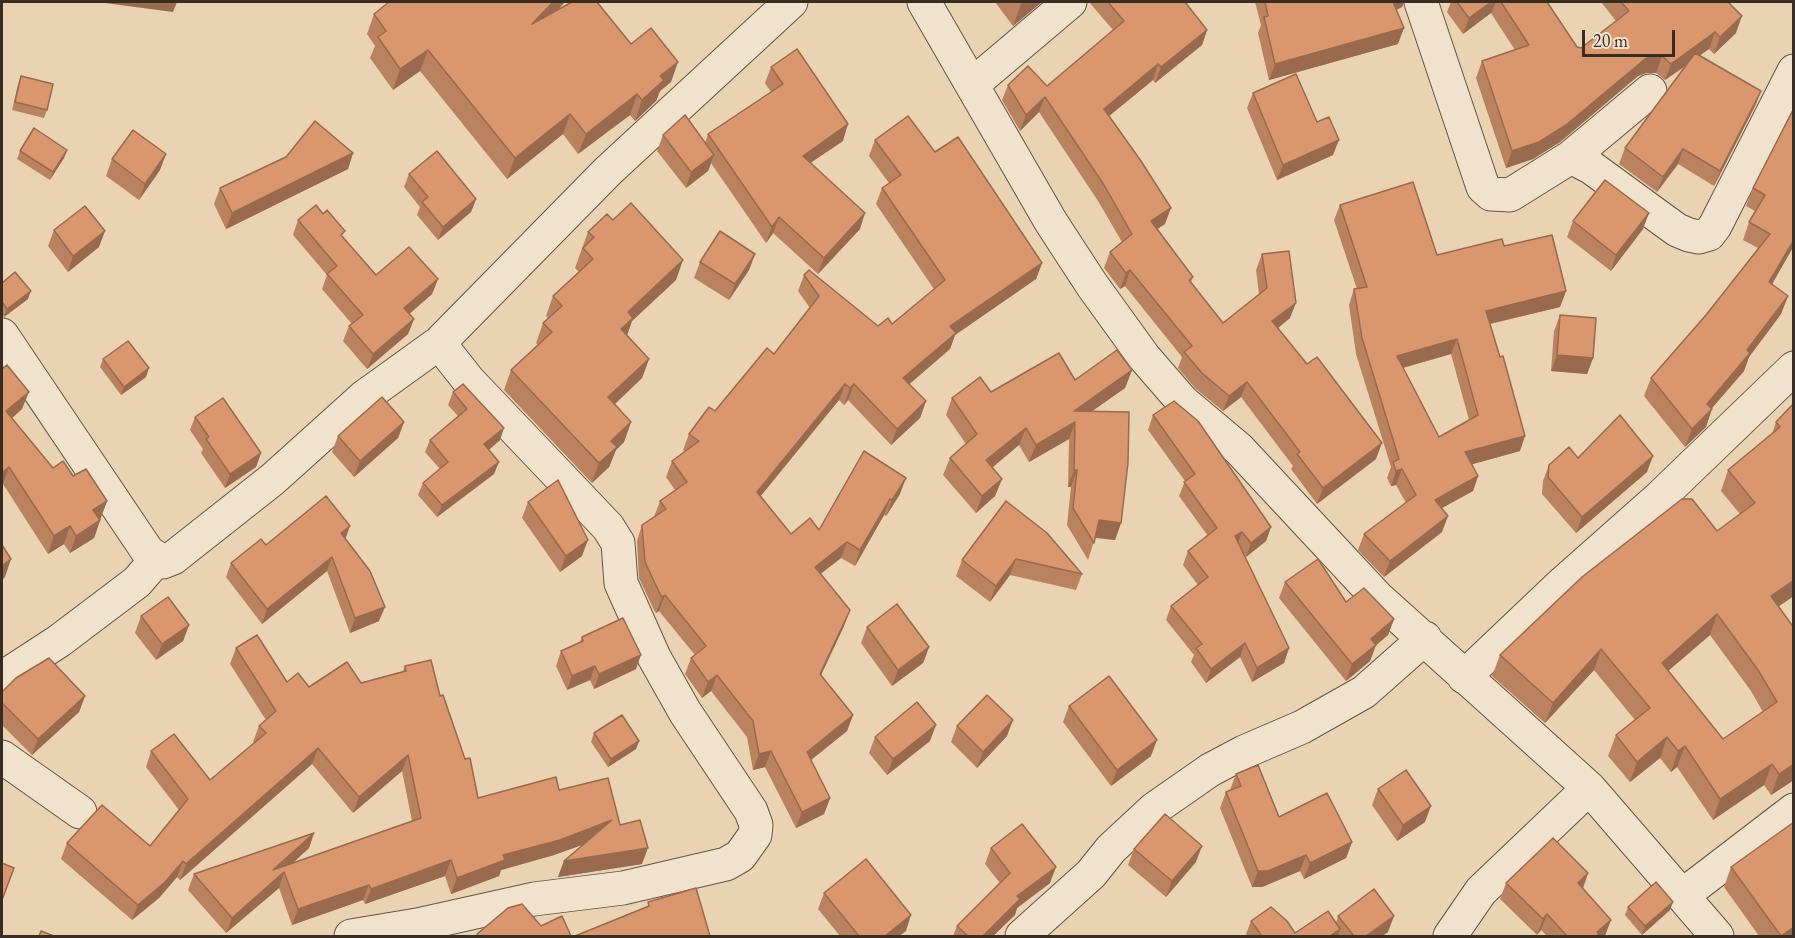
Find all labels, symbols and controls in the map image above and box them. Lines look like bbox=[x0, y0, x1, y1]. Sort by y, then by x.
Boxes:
scale bar bbox=[1585, 18, 1678, 56]
text: 20 m bbox=[1593, 29, 1628, 52]

